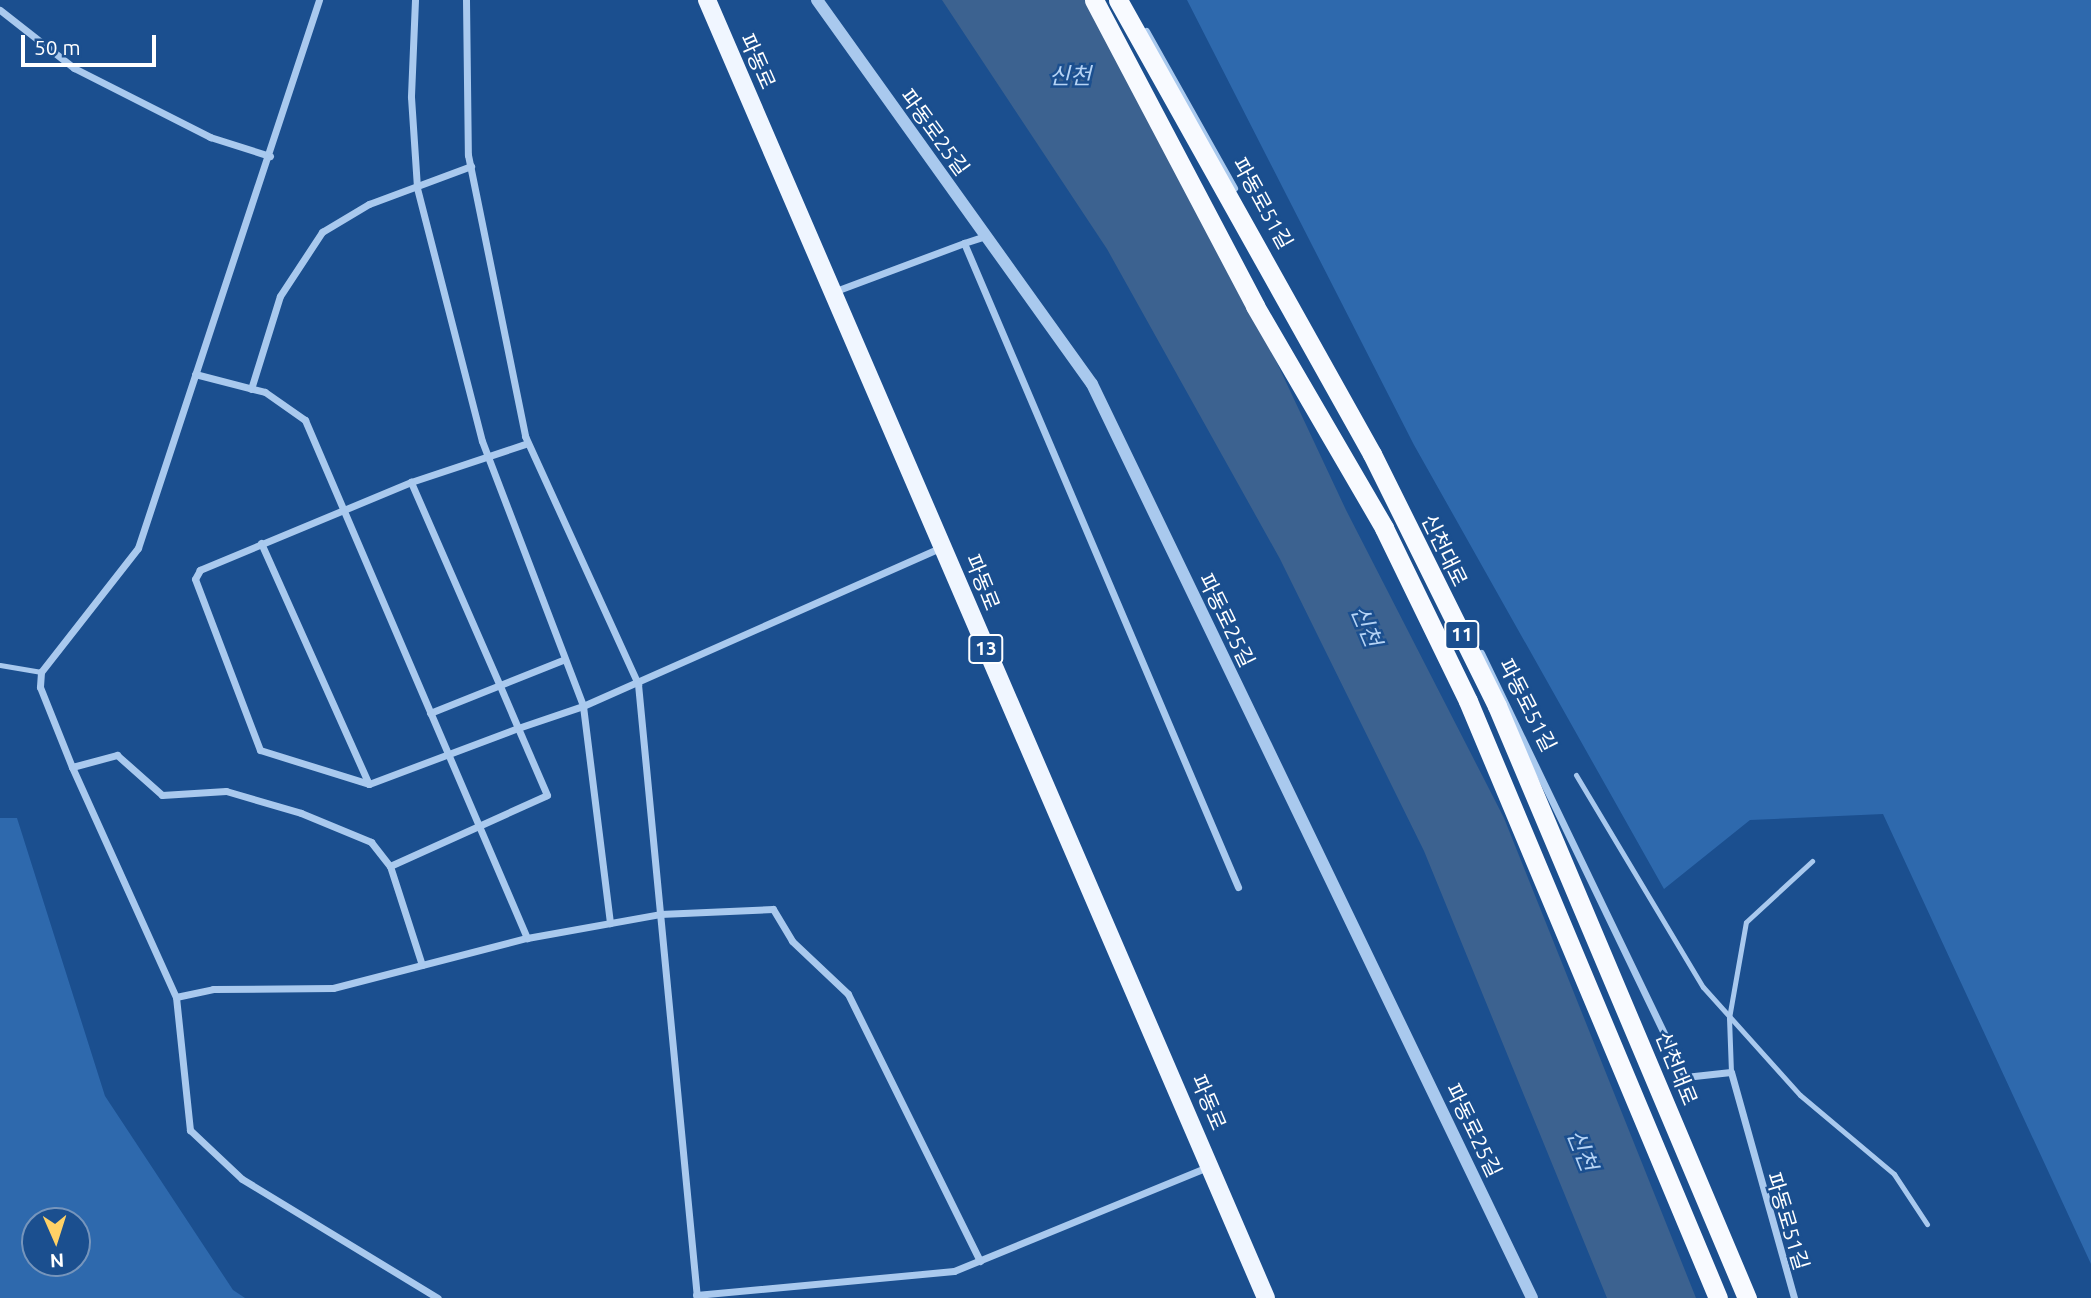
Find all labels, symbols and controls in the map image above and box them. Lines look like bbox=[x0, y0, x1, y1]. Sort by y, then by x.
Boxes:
scale bar bbox=[24, 21, 159, 65]
street label: 파동로 bbox=[735, 29, 781, 93]
text: 50 m bbox=[34, 35, 81, 59]
water label: 신천 bbox=[1049, 62, 1091, 90]
street label: 파동로25길 bbox=[895, 84, 975, 180]
street label: 파동로51길 bbox=[1228, 153, 1298, 253]
street label: 신천대로 bbox=[1417, 510, 1473, 590]
street label: 파동로 bbox=[960, 550, 1006, 614]
street label: 파동로25길 bbox=[1194, 569, 1260, 671]
water label: 신천 bbox=[1345, 601, 1387, 651]
road number: 11 bbox=[1443, 620, 1481, 650]
road number: 13 bbox=[967, 634, 1005, 664]
street label: 파동로51길 bbox=[1494, 654, 1562, 756]
street label: 신천대로 bbox=[1651, 1027, 1703, 1109]
street label: 파동로 bbox=[1186, 1070, 1232, 1134]
street label: 파동로25길 bbox=[1441, 1079, 1507, 1181]
water label: 신천 bbox=[1561, 1125, 1603, 1175]
street label: 파동로51길 bbox=[1761, 1169, 1815, 1273]
north arrow bbox=[21, 1207, 91, 1277]
text: N bbox=[49, 1250, 65, 1272]

